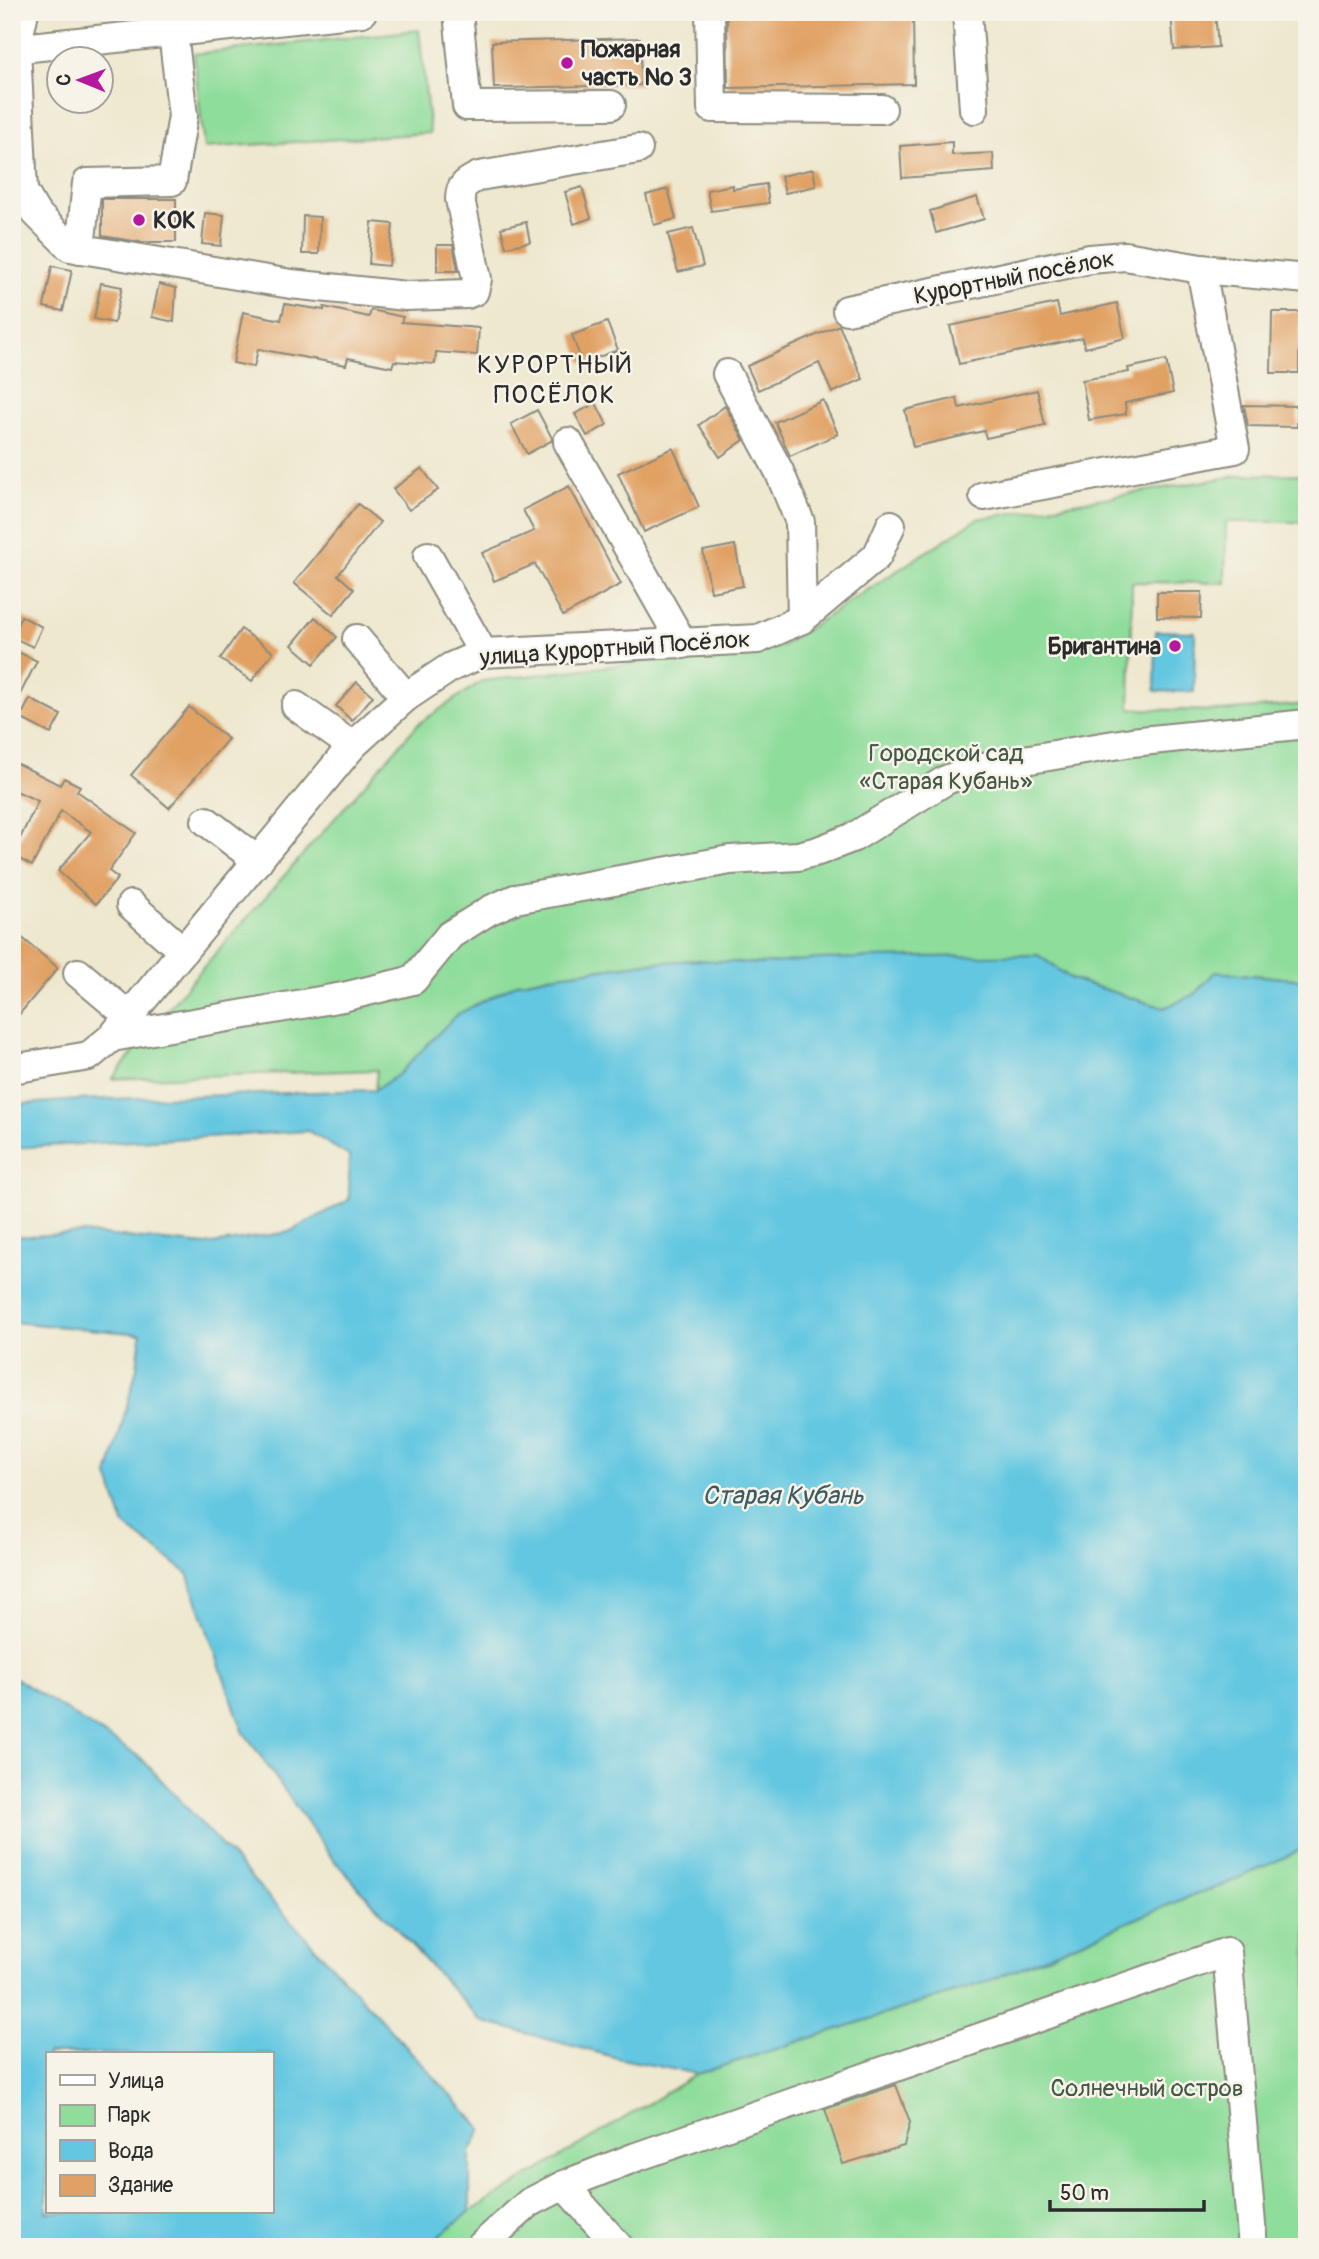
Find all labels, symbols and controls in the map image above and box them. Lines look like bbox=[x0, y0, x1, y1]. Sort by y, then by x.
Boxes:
place label: Пожарная часть № 3 bbox=[581, 35, 692, 92]
north arrow bbox=[46, 46, 116, 116]
marker: Пожарная часть № 3 bbox=[559, 55, 575, 71]
text: С bbox=[52, 73, 76, 86]
place label: КОК bbox=[153, 206, 196, 235]
marker: КОК bbox=[131, 212, 147, 228]
street label: Курортный посёлок bbox=[911, 244, 1117, 311]
district label: КУРОРТНЫЙ ПОСЁЛОК bbox=[477, 349, 633, 411]
street label: улица Курортный Посёлок bbox=[478, 625, 751, 672]
place label: Бригантина bbox=[1047, 632, 1161, 661]
marker: Бригантина bbox=[1167, 638, 1183, 654]
park label: Городской сад «Старая Кубань» bbox=[859, 739, 1033, 796]
water label: Старая Кубань bbox=[702, 1480, 864, 1512]
legend bbox=[46, 2052, 273, 2214]
text: Улица bbox=[108, 2068, 164, 2095]
park label: Солнечный остров bbox=[1050, 2074, 1244, 2103]
text: Парк bbox=[108, 2102, 151, 2129]
text: Вода bbox=[108, 2138, 154, 2165]
scale bar bbox=[1050, 2168, 1204, 2212]
text: Здание bbox=[108, 2172, 174, 2199]
text: 50 m bbox=[1060, 2180, 1109, 2207]

